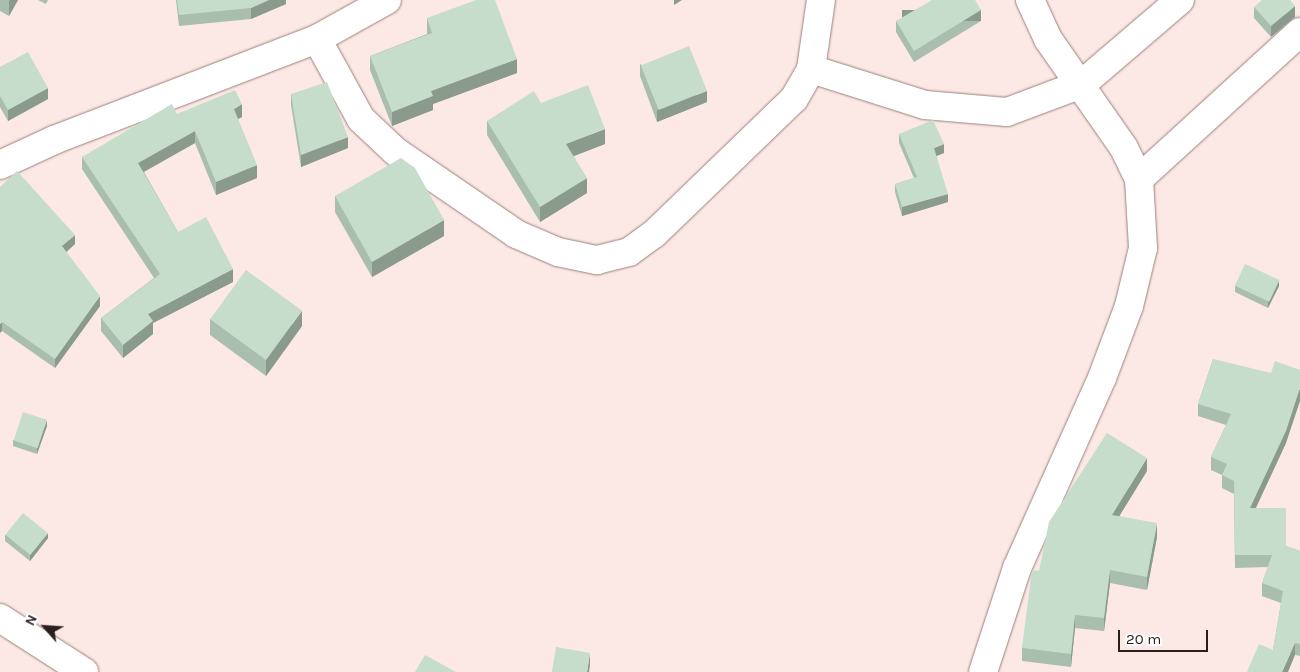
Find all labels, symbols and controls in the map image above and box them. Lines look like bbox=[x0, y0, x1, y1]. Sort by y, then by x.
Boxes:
north arrow bbox=[20, 602, 70, 652]
text: N bbox=[21, 612, 41, 628]
scale bar bbox=[1120, 620, 1210, 652]
text: 20 m bbox=[1126, 630, 1161, 648]

